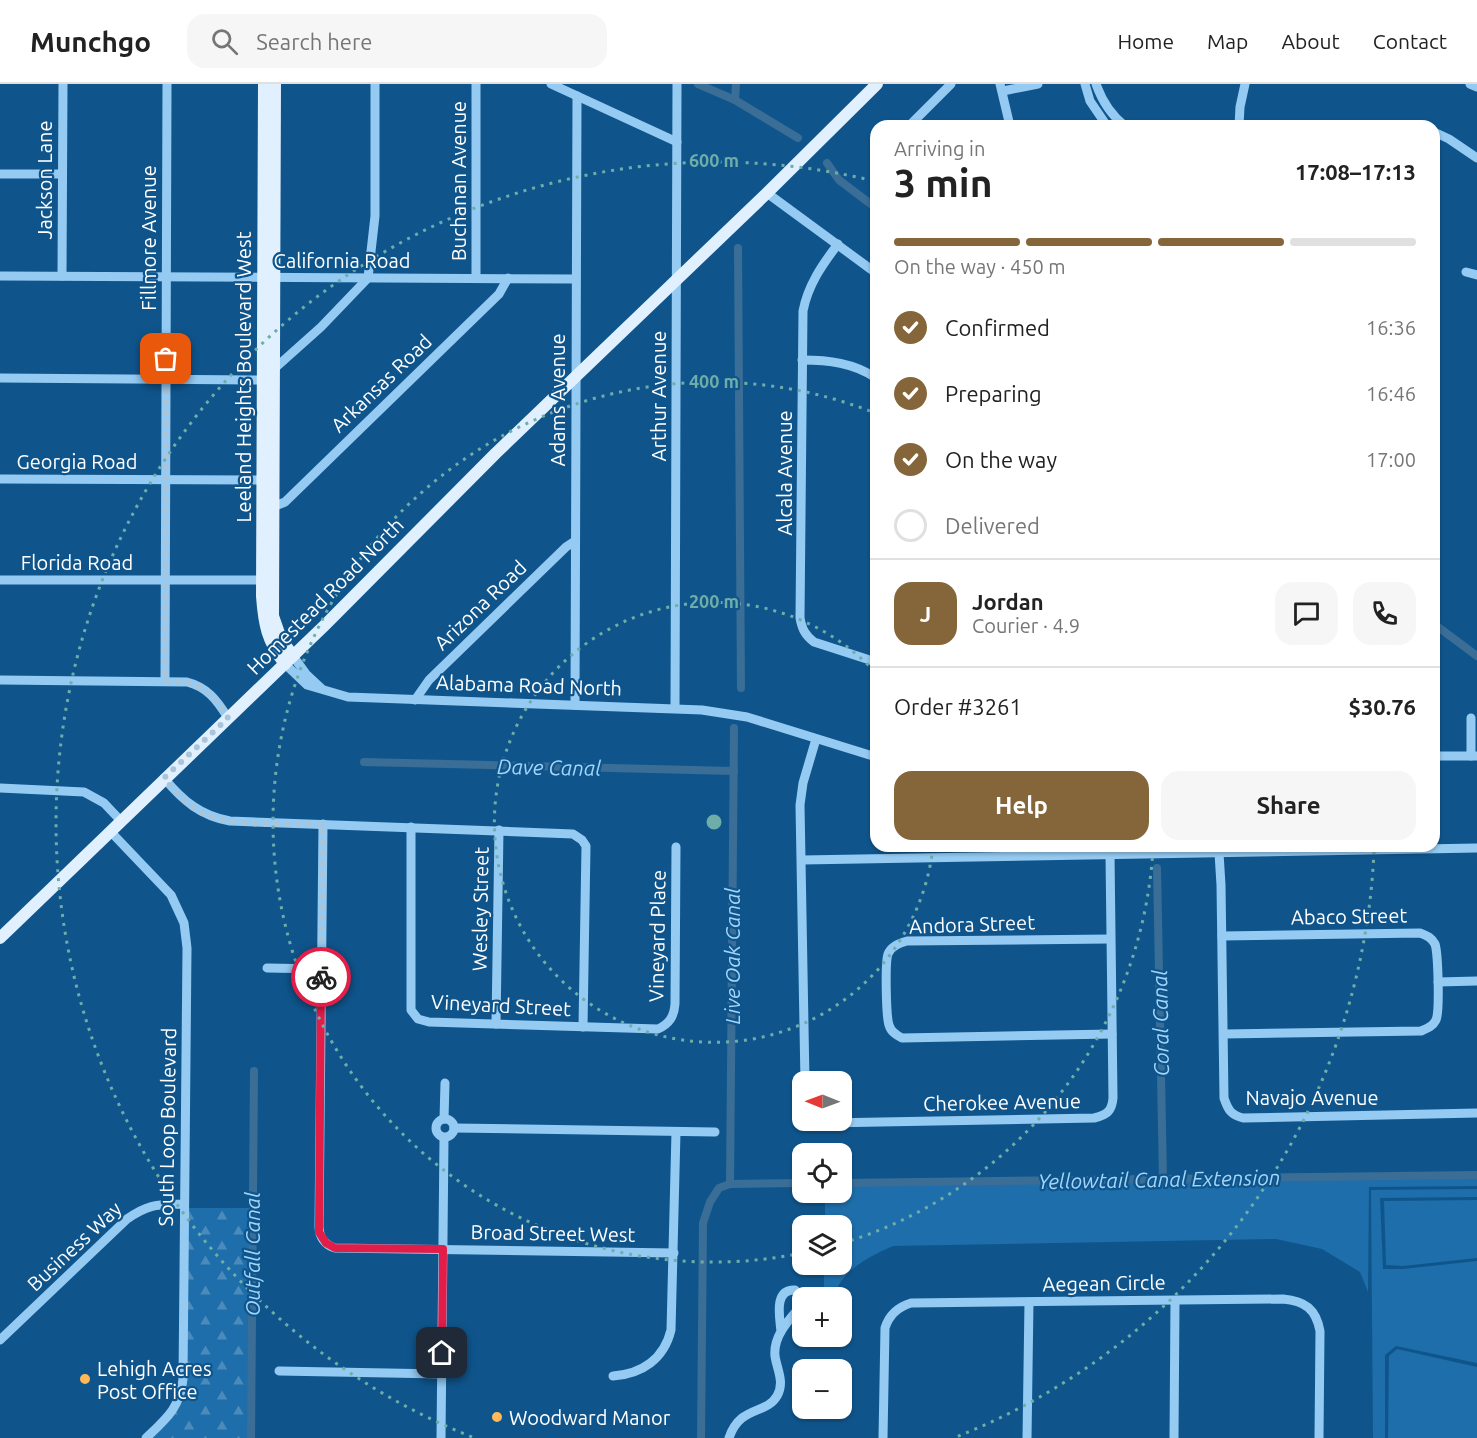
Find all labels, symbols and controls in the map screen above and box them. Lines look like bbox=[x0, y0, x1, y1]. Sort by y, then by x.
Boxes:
search box bbox=[187, 14, 607, 68]
icon: search bbox=[208, 25, 241, 58]
text: Munchgo bbox=[30, 26, 151, 57]
text: Search here bbox=[256, 29, 372, 54]
text: Home bbox=[1117, 29, 1174, 53]
text: Map bbox=[1207, 29, 1248, 53]
text: About bbox=[1281, 29, 1340, 53]
text: Contact bbox=[1373, 29, 1447, 53]
street label: Buchanan Avenue bbox=[447, 101, 470, 261]
street label: Jackson Lane bbox=[33, 121, 56, 239]
text: Arriving in bbox=[894, 137, 985, 160]
text: 600 m bbox=[689, 150, 739, 170]
text: 17:08–17:13 bbox=[1295, 159, 1416, 184]
text: 3 min bbox=[894, 161, 993, 204]
street label: Fillmore Avenue bbox=[137, 165, 160, 311]
street label: Leeland Heights Boulevard West bbox=[232, 231, 255, 523]
street label: California Road bbox=[274, 249, 410, 272]
text: On the way · 450 m bbox=[894, 255, 1066, 278]
icon: check bbox=[894, 311, 927, 344]
text: Confirmed bbox=[945, 315, 1050, 340]
text: 16:36 bbox=[1366, 316, 1416, 339]
street label: Arkansas Road bbox=[326, 329, 436, 437]
street label: Arthur Avenue bbox=[647, 331, 670, 461]
pin bbox=[140, 333, 191, 384]
street label: Adams Avenue bbox=[546, 334, 569, 466]
icon: bag bbox=[149, 342, 182, 375]
text: 400 m bbox=[689, 371, 739, 391]
icon: check bbox=[894, 377, 927, 410]
text: Preparing bbox=[945, 381, 1042, 406]
text: 16:46 bbox=[1366, 382, 1416, 405]
street label: Alcala Avenue bbox=[773, 410, 796, 536]
icon: check bbox=[894, 443, 927, 476]
text: On the way bbox=[945, 447, 1057, 472]
text: 17:00 bbox=[1366, 448, 1416, 471]
street label: Georgia Road bbox=[17, 450, 137, 473]
street label: Homestead Road North bbox=[242, 513, 408, 679]
text: Delivered bbox=[945, 513, 1040, 538]
street label: Florida Road bbox=[21, 551, 133, 574]
street label: Arizona Road bbox=[429, 556, 531, 654]
button: chat bbox=[1275, 582, 1338, 645]
button: phone bbox=[1353, 582, 1416, 645]
text: Jordan bbox=[972, 589, 1044, 614]
text: 200 m bbox=[689, 591, 739, 611]
text: J bbox=[920, 601, 931, 626]
text: Courier · 4.9 bbox=[972, 614, 1080, 637]
street label: Alabama Road North bbox=[436, 670, 622, 700]
text: Order #3261 bbox=[894, 694, 1022, 719]
text: $30.76 bbox=[1349, 694, 1416, 719]
water label: Dave Canal bbox=[497, 754, 601, 780]
button: Help bbox=[894, 771, 1149, 840]
button: Share bbox=[1161, 771, 1416, 840]
centre of rings bbox=[704, 812, 724, 832]
street label: Wesley Street bbox=[467, 847, 493, 971]
street label: Vineyard Place bbox=[644, 870, 670, 1002]
water label: Live Oak Canal bbox=[720, 887, 744, 1024]
street label: Abaco Street bbox=[1291, 903, 1407, 929]
street label: Andora Street bbox=[909, 910, 1036, 938]
courier bbox=[291, 947, 351, 1007]
icon: bike bbox=[305, 961, 338, 994]
water label: Coral Canal bbox=[1147, 969, 1173, 1077]
street label: Vineyard Street bbox=[430, 990, 572, 1020]
street label: South Loop Boulevard bbox=[154, 1027, 180, 1227]
north arrow bbox=[792, 1071, 852, 1131]
map controls bbox=[792, 1071, 852, 1419]
street label: Navajo Avenue bbox=[1245, 1086, 1379, 1109]
street label: Cherokee Avenue bbox=[923, 1089, 1081, 1115]
button: locate bbox=[792, 1143, 852, 1203]
water label: Yellowtail Canal Extension bbox=[1037, 1165, 1281, 1193]
water label: Outfall Canal bbox=[240, 1192, 264, 1316]
street label: Business Way bbox=[22, 1196, 126, 1295]
button: layers bbox=[792, 1215, 852, 1275]
street label: Broad Street West bbox=[470, 1220, 636, 1246]
street label: Aegean Circle bbox=[1042, 1270, 1166, 1296]
button: + bbox=[792, 1287, 852, 1347]
pin bbox=[416, 1327, 467, 1378]
icon: home bbox=[425, 1336, 458, 1369]
place label: Lehigh Acres Post Office bbox=[97, 1357, 212, 1403]
button: − bbox=[792, 1359, 852, 1419]
marker: Lehigh Acres Post Office bbox=[78, 1372, 92, 1386]
place label: Woodward Manor bbox=[509, 1406, 671, 1429]
marker: Woodward Manor bbox=[490, 1410, 504, 1424]

